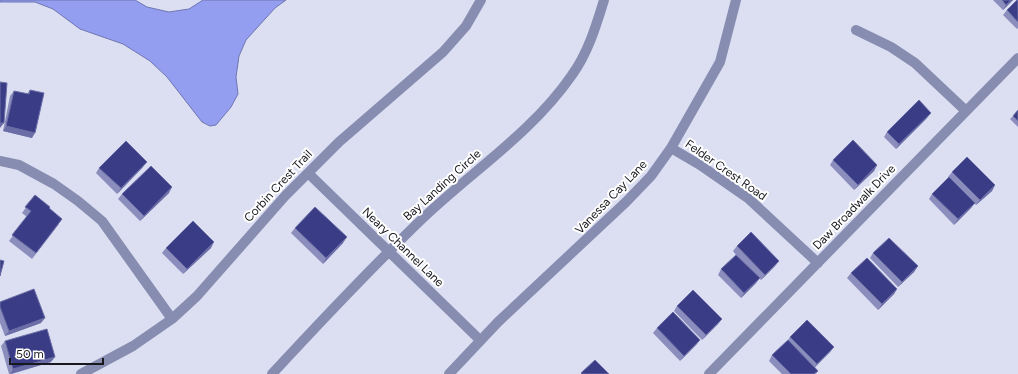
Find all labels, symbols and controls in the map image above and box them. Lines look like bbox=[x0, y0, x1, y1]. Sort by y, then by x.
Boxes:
street label: Felder Crest Road bbox=[683, 137, 769, 203]
street label: Bay Landing Circle bbox=[400, 146, 484, 223]
street label: Corbin Crest Trail bbox=[241, 147, 315, 225]
street label: Vanessa Cay Lane bbox=[572, 157, 650, 237]
street label: Daw Broadwalk Drive bbox=[810, 161, 898, 252]
street label: Neary Channel Lane bbox=[359, 204, 447, 290]
scale bar bbox=[10, 340, 103, 366]
text: 50 m bbox=[16, 347, 44, 361]

